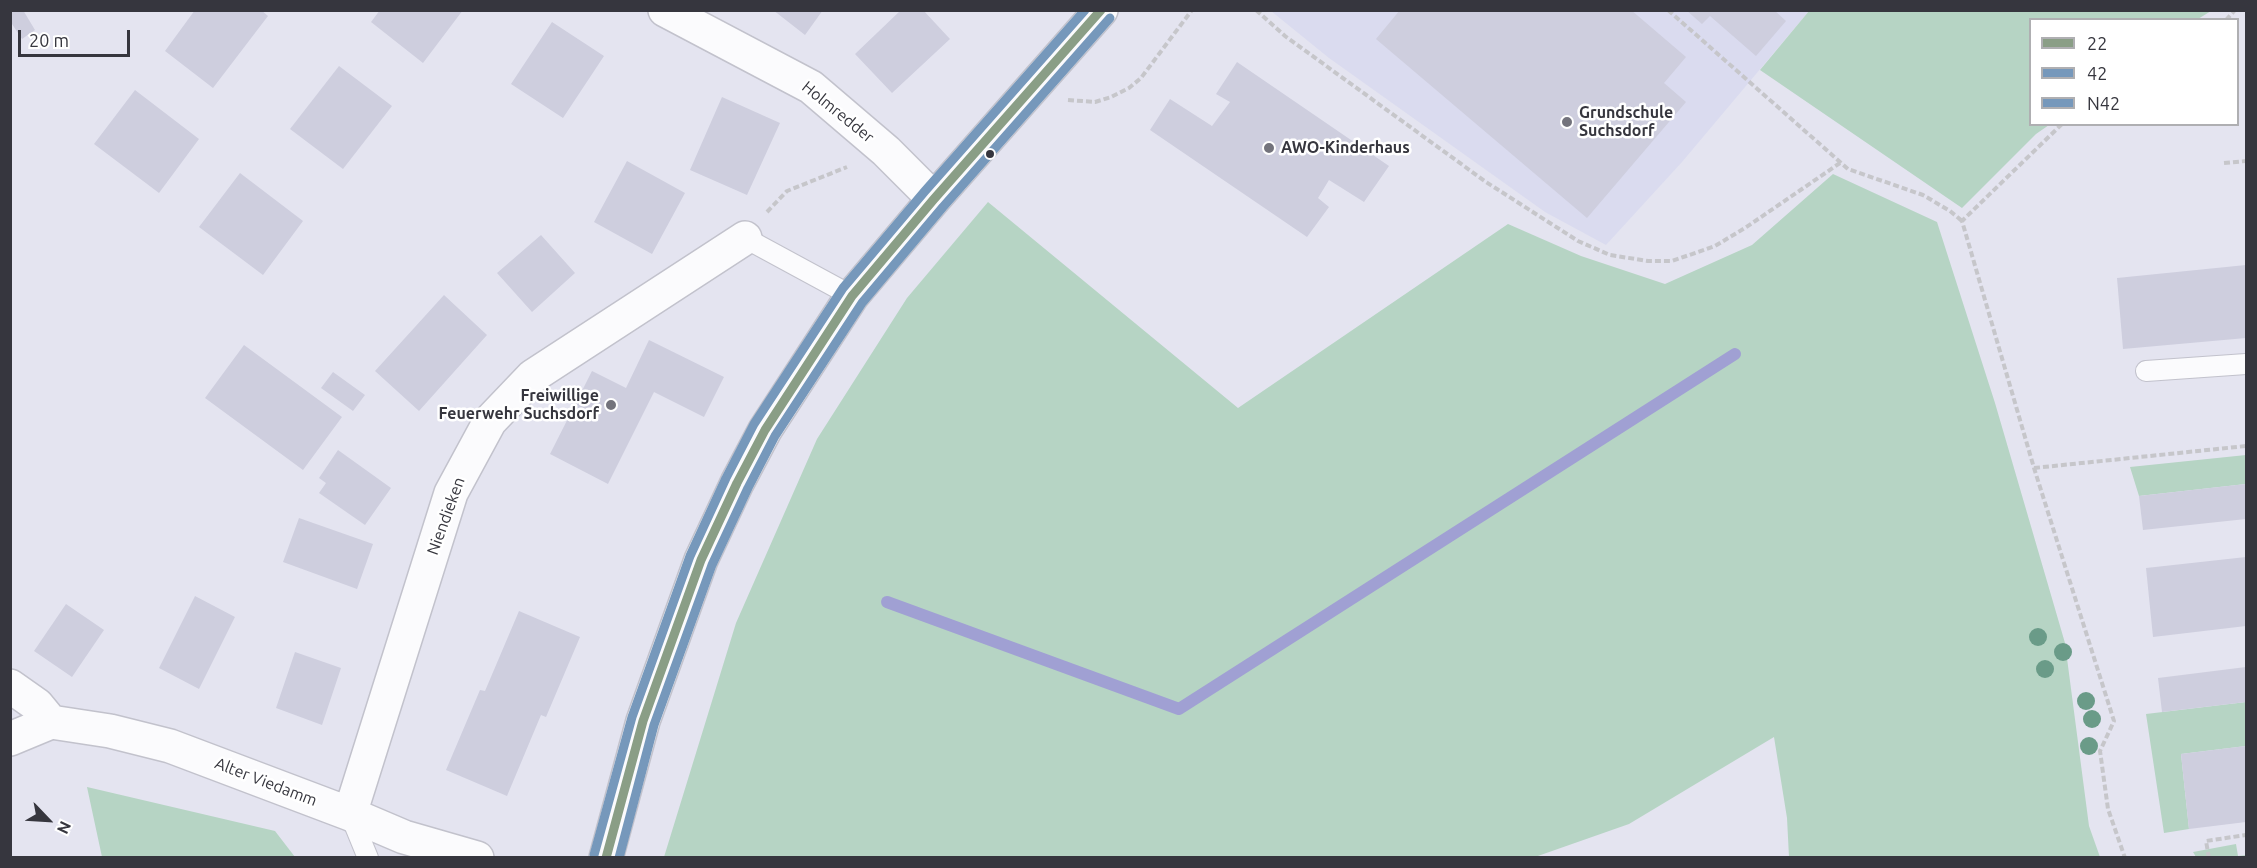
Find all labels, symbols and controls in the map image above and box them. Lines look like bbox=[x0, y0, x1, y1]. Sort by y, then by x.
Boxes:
scale bar bbox=[21, 18, 134, 56]
legend bbox=[2029, 18, 2239, 126]
text: 20 m bbox=[29, 30, 69, 50]
text: 22 bbox=[2087, 33, 2107, 53]
text: 42 bbox=[2087, 63, 2107, 83]
street label: Holmredder bbox=[798, 77, 878, 147]
text: N42 bbox=[2087, 93, 2120, 113]
place label: Grundschule Suchsdorf bbox=[1579, 103, 1673, 141]
marker: Grundschule Suchsdorf bbox=[1560, 115, 1574, 129]
place label: AWO-Kinderhaus bbox=[1281, 138, 1410, 158]
marker: AWO-Kinderhaus bbox=[1262, 141, 1276, 155]
unlabelled marker bbox=[984, 148, 996, 160]
place label: Freiwillige Feuerwehr Suchsdorf bbox=[438, 386, 599, 424]
marker: Freiwillige Feuerwehr Suchsdorf bbox=[604, 398, 618, 412]
street label: Niendieken bbox=[423, 475, 469, 557]
street label: Alter Viedamm bbox=[212, 754, 320, 810]
north arrow bbox=[18, 790, 78, 850]
text: N bbox=[54, 818, 75, 837]

